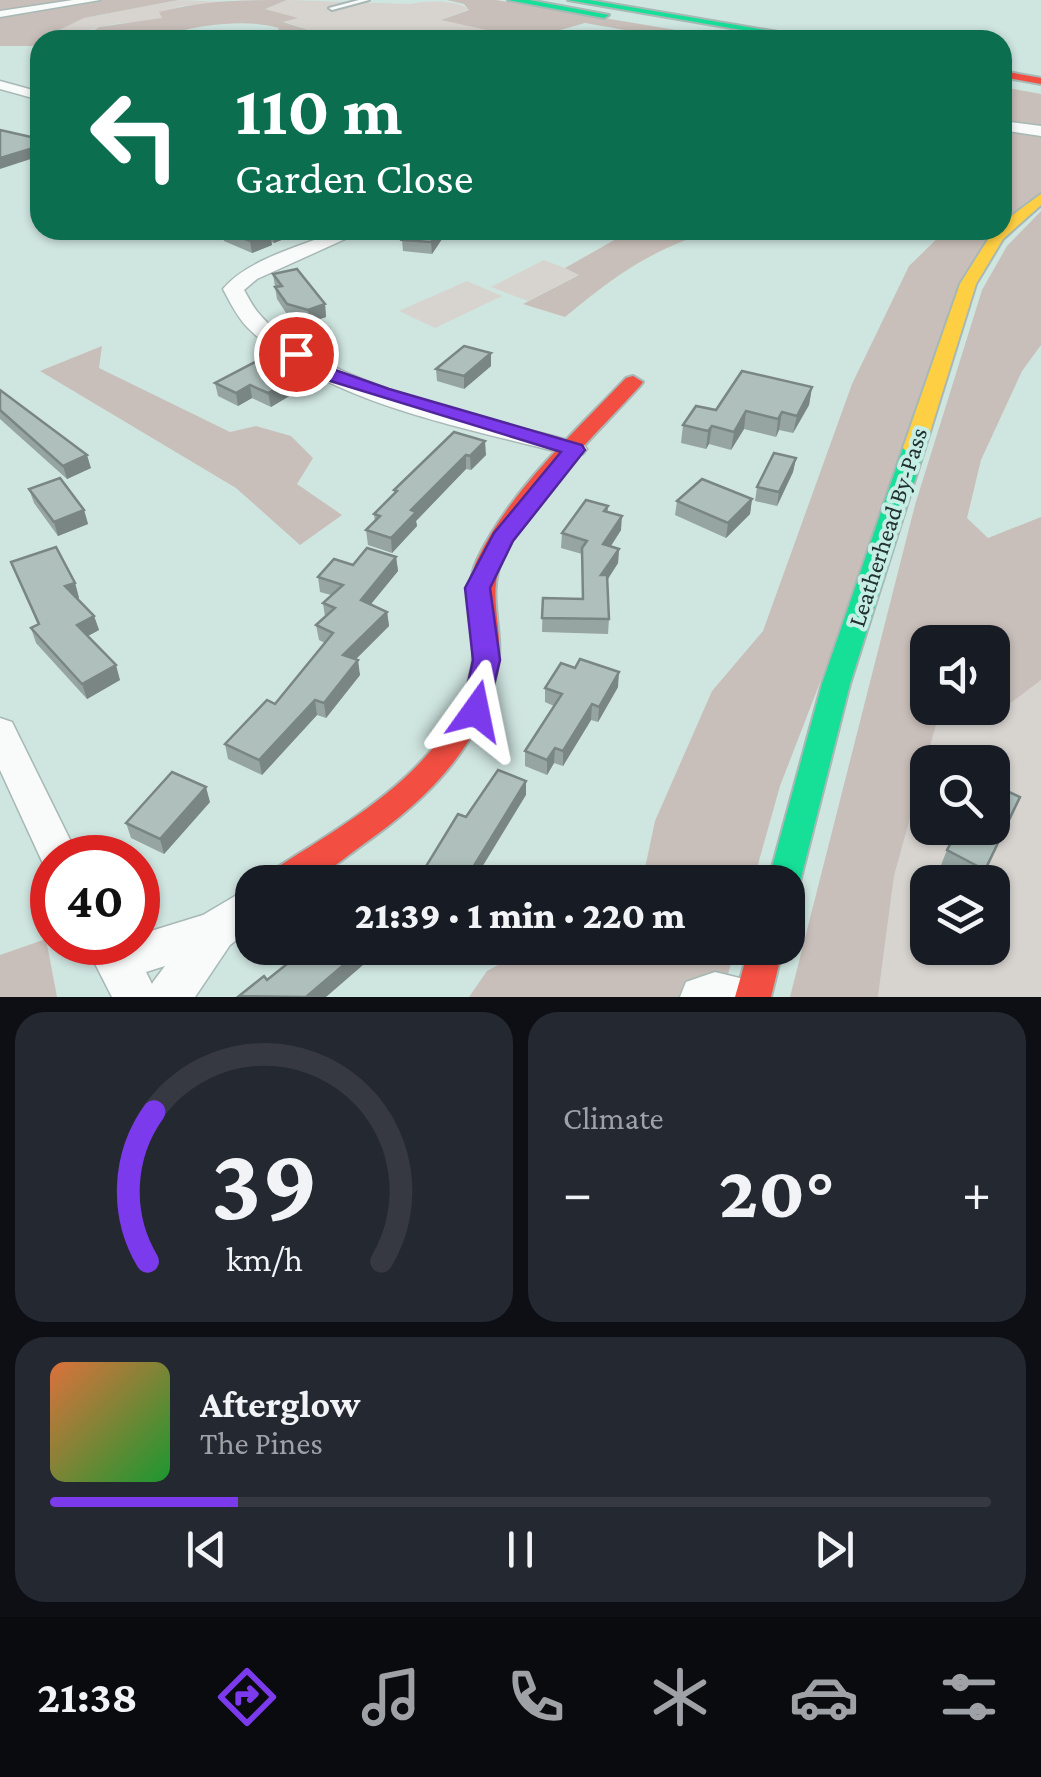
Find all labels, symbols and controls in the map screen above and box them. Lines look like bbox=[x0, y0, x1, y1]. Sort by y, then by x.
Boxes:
icon: left bbox=[70, 70, 200, 200]
text: 110 m bbox=[235, 71, 403, 149]
text: Garden Close bbox=[235, 153, 474, 203]
pin bbox=[254, 312, 339, 397]
icon: arrive bbox=[269, 327, 324, 382]
street label: Leatherhead By-Pass bbox=[843, 424, 933, 630]
map controls bbox=[910, 625, 1010, 965]
button: sound bbox=[910, 625, 1010, 725]
position arrow bbox=[424, 659, 528, 763]
button: search bbox=[910, 745, 1010, 845]
speed limit sign: 40 bbox=[30, 835, 160, 965]
button: layers bbox=[910, 865, 1010, 965]
text: 21:39 · 1 min · 220 m bbox=[355, 894, 685, 936]
text: Climate bbox=[563, 1100, 664, 1136]
text: 39 bbox=[210, 1126, 318, 1241]
text: 20° bbox=[719, 1150, 835, 1233]
text: − bbox=[563, 1162, 592, 1223]
text: + bbox=[962, 1162, 991, 1223]
text: km/h bbox=[225, 1239, 303, 1279]
text: Afterglow bbox=[200, 1383, 360, 1425]
text: The Pines bbox=[200, 1425, 323, 1461]
icon: previous bbox=[179, 1522, 234, 1577]
icon: pause bbox=[493, 1522, 548, 1577]
icon: next bbox=[807, 1522, 862, 1577]
icon: directions bbox=[212, 1662, 282, 1732]
icon: music bbox=[356, 1662, 426, 1732]
icon: phone bbox=[501, 1662, 571, 1732]
icon: climate bbox=[645, 1662, 715, 1732]
icon: car bbox=[789, 1662, 859, 1732]
icon: filters bbox=[934, 1662, 1004, 1732]
text: 21:38 bbox=[37, 1672, 138, 1722]

